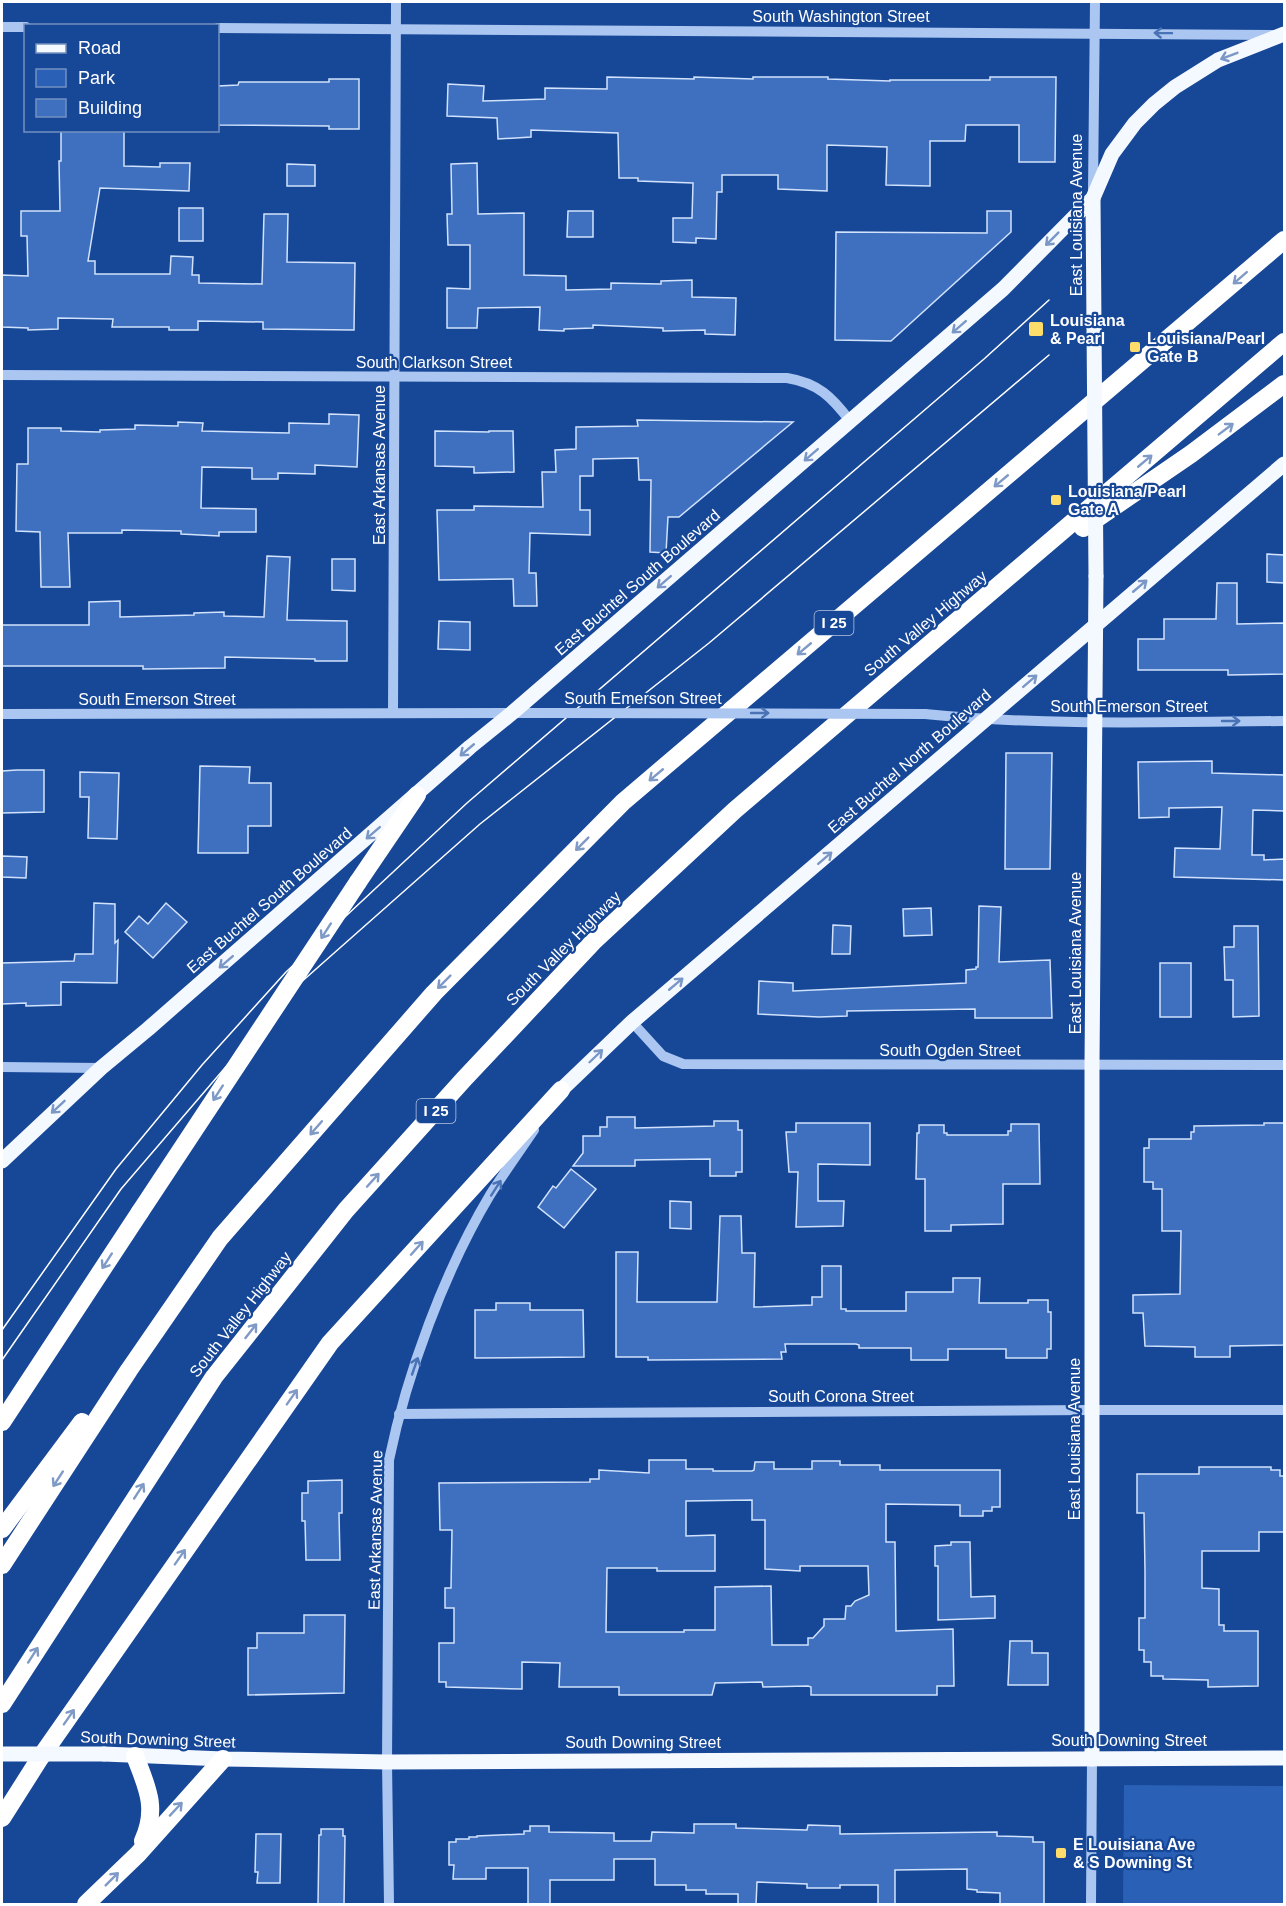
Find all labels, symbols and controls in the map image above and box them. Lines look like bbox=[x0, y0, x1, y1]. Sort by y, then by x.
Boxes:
street label: South Washington Street bbox=[752, 8, 930, 25]
legend bbox=[24, 24, 219, 132]
one-way arrow bbox=[1154, 27, 1174, 39]
text: Road bbox=[78, 38, 121, 58]
one-way arrow bbox=[1220, 51, 1238, 62]
text: Park bbox=[78, 68, 116, 88]
text: Building bbox=[78, 98, 142, 118]
street label: East Louisiana Avenue bbox=[1068, 134, 1085, 296]
one-way arrow bbox=[1045, 232, 1059, 247]
one-way arrow bbox=[1233, 271, 1248, 285]
place label: Louisiana & Pearl bbox=[1050, 312, 1125, 347]
one-way arrow bbox=[952, 320, 967, 334]
marker: Louisiana & Pearl bbox=[1027, 320, 1045, 338]
place label: Louisiana/Pearl Gate B bbox=[1147, 330, 1265, 365]
marker: Louisiana/Pearl Gate B bbox=[1128, 340, 1142, 354]
street label: South Clarkson Street bbox=[356, 354, 513, 371]
street label: East Arkansas Avenue bbox=[371, 385, 388, 545]
one-way arrow bbox=[1218, 422, 1234, 435]
one-way arrow bbox=[804, 448, 819, 462]
one-way arrow bbox=[1137, 454, 1152, 468]
one-way arrow bbox=[993, 475, 1009, 488]
place label: Louisiana/Pearl Gate A bbox=[1068, 483, 1186, 518]
marker: Louisiana/Pearl Gate A bbox=[1049, 493, 1063, 507]
street label: East Buchtel South Boulevard bbox=[552, 506, 723, 659]
street label: South Valley Highway bbox=[861, 567, 990, 680]
one-way arrow bbox=[657, 575, 672, 589]
one-way arrow bbox=[1132, 579, 1148, 592]
road number: I 25 bbox=[814, 611, 854, 635]
one-way arrow bbox=[796, 642, 812, 655]
one-way arrow bbox=[1022, 674, 1037, 688]
street label: East Buchtel North Boulevard bbox=[825, 686, 994, 837]
street label: South Emerson Street bbox=[564, 690, 722, 707]
street label: South Emerson Street bbox=[78, 691, 236, 708]
street label: South Emerson Street bbox=[1050, 698, 1208, 715]
one-way arrow bbox=[750, 708, 770, 719]
one-way arrow bbox=[1221, 716, 1241, 727]
one-way arrow bbox=[460, 743, 475, 757]
one-way arrow bbox=[649, 768, 664, 782]
street label: East Buchtel South Boulevard bbox=[184, 824, 355, 977]
one-way arrow bbox=[365, 826, 380, 840]
one-way arrow bbox=[575, 836, 589, 851]
one-way arrow bbox=[817, 851, 832, 865]
street label: East Louisiana Avenue bbox=[1067, 872, 1084, 1034]
street label: South Valley Highway bbox=[503, 888, 624, 1009]
one-way arrow bbox=[320, 922, 332, 938]
one-way arrow bbox=[219, 955, 234, 969]
one-way arrow bbox=[437, 975, 452, 990]
one-way arrow bbox=[668, 977, 683, 991]
street label: South Ogden Street bbox=[879, 1042, 1021, 1059]
one-way arrow bbox=[589, 1049, 604, 1063]
one-way arrow bbox=[212, 1085, 224, 1101]
road number: I 25 bbox=[416, 1099, 456, 1123]
one-way arrow bbox=[51, 1100, 66, 1115]
one-way arrow bbox=[309, 1121, 323, 1136]
one-way arrow bbox=[366, 1173, 380, 1188]
one-way arrow bbox=[489, 1179, 502, 1196]
one-way arrow bbox=[410, 1241, 424, 1256]
street label: South Valley Highway bbox=[186, 1248, 295, 1380]
one-way arrow bbox=[101, 1252, 113, 1269]
one-way arrow bbox=[244, 1324, 257, 1340]
one-way arrow bbox=[411, 1357, 422, 1375]
street label: East Louisiana Avenue bbox=[1066, 1358, 1083, 1520]
street label: South Corona Street bbox=[768, 1388, 914, 1405]
one-way arrow bbox=[286, 1390, 298, 1406]
street label: East Arkansas Avenue bbox=[366, 1450, 385, 1610]
one-way arrow bbox=[52, 1470, 64, 1486]
one-way arrow bbox=[134, 1483, 146, 1500]
one-way arrow bbox=[174, 1549, 186, 1566]
one-way arrow bbox=[27, 1647, 39, 1663]
one-way arrow bbox=[63, 1709, 75, 1725]
street label: South Downing Street bbox=[80, 1728, 237, 1751]
street label: South Downing Street bbox=[1051, 1732, 1207, 1749]
street label: South Downing Street bbox=[565, 1734, 721, 1751]
one-way arrow bbox=[169, 1802, 183, 1817]
place label: E Louisiana Ave & S Downing St bbox=[1073, 1836, 1196, 1871]
marker: E Louisiana Ave & S Downing St bbox=[1054, 1846, 1068, 1860]
one-way arrow bbox=[104, 1872, 119, 1887]

